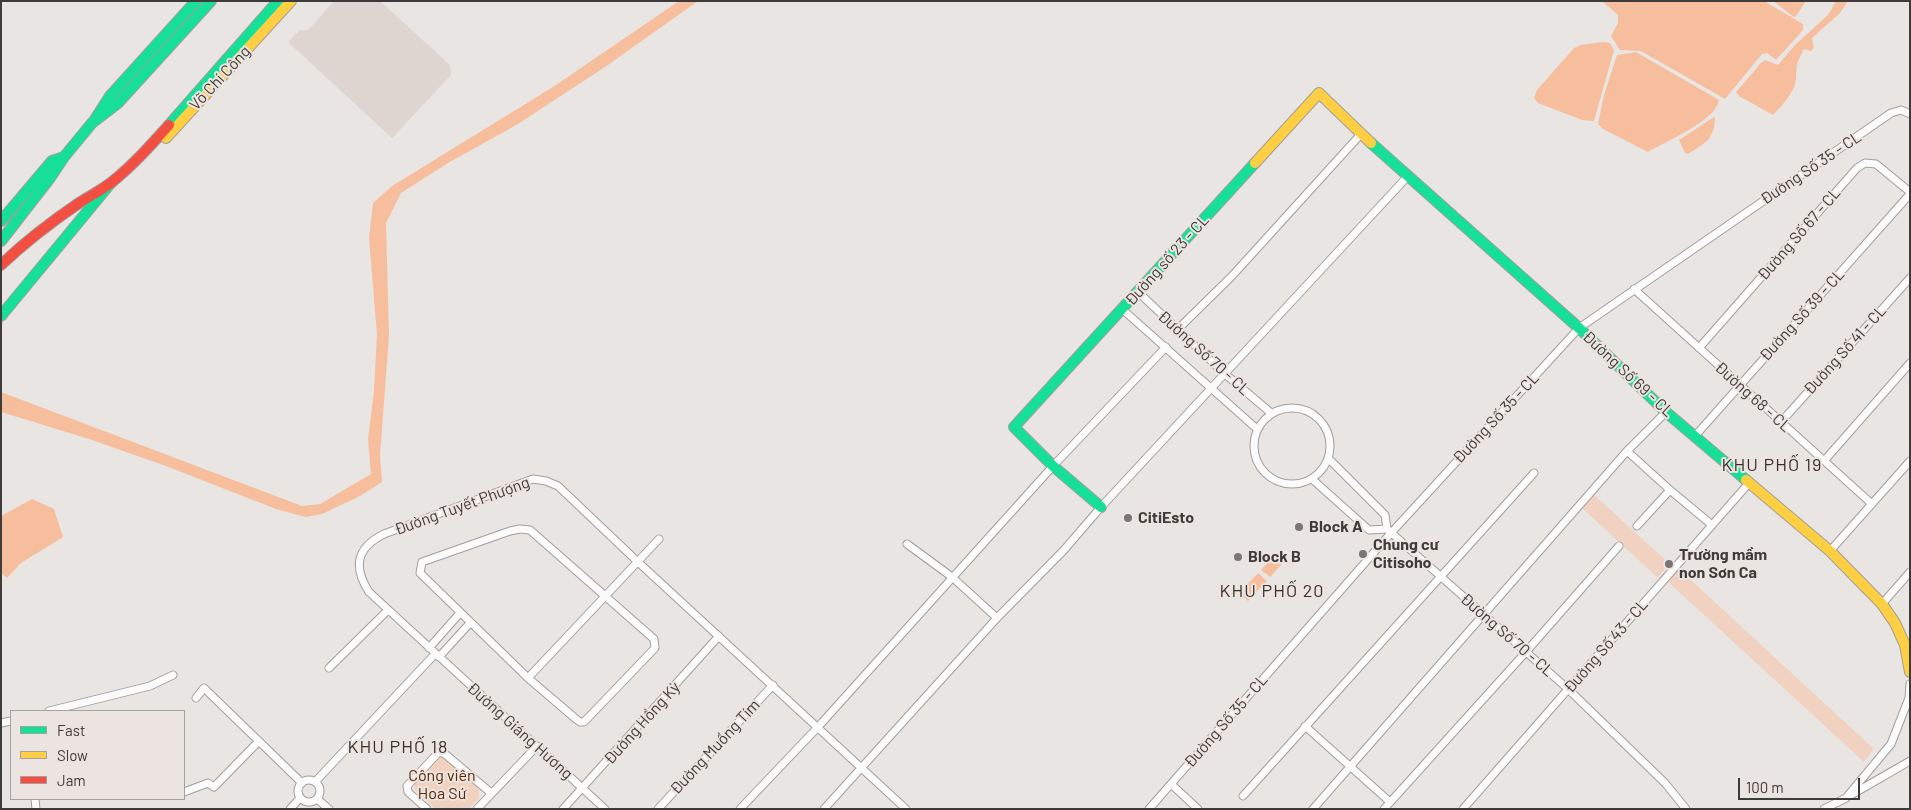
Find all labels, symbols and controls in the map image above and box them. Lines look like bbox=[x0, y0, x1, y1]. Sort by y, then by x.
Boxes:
street label: Võ Chí Công bbox=[185, 42, 255, 114]
street label: Đường Số 35 - CL bbox=[1757, 127, 1865, 209]
street label: Đường Số 67 - CL bbox=[1753, 184, 1845, 284]
street label: Đường số 23 - CL bbox=[1121, 210, 1213, 310]
street label: Đường Số 39 - CL bbox=[1756, 265, 1848, 365]
street label: Đường Số 41 - CL bbox=[1800, 301, 1890, 399]
street label: Đường Số 70 - CL bbox=[1154, 307, 1254, 399]
street label: Đường Số 69 - CL bbox=[1578, 327, 1678, 421]
street label: Đường 68 - CL bbox=[1711, 358, 1795, 436]
street label: Đường Số 35 - CL bbox=[1449, 369, 1543, 467]
district label: KHU PHỐ 19 bbox=[1720, 454, 1824, 476]
street label: Đường Tuyết Phượng bbox=[392, 473, 532, 539]
place label: CitiEsto bbox=[1138, 508, 1194, 528]
marker: CitiEsto bbox=[1122, 512, 1134, 524]
place label: Block A bbox=[1309, 517, 1363, 537]
marker: Block A bbox=[1293, 521, 1305, 533]
place label: Chung cư Citisoho bbox=[1373, 535, 1438, 573]
place label: Trường mầm non Sơn Ca bbox=[1679, 545, 1767, 583]
place label: Block B bbox=[1248, 547, 1301, 567]
marker: Chung cư Citisoho bbox=[1357, 548, 1369, 560]
marker: Block B bbox=[1232, 551, 1244, 563]
marker: Trường mầm non Sơn Ca bbox=[1663, 558, 1675, 570]
district label: KHU PHỐ 20 bbox=[1218, 580, 1326, 602]
street label: Đường Số 70 - CL bbox=[1456, 589, 1558, 681]
street label: Đường Số 43 - CL bbox=[1560, 595, 1652, 697]
street label: Đường Số 35 - CL bbox=[1180, 670, 1272, 772]
street label: Đường Hồng Kỳ bbox=[600, 678, 684, 768]
street label: Đường Giáng Hương bbox=[463, 679, 577, 783]
street label: Đường Muồng Tím bbox=[666, 695, 764, 799]
legend bbox=[10, 710, 185, 800]
text: Fast bbox=[57, 721, 85, 739]
district label: KHU PHỐ 18 bbox=[346, 736, 450, 758]
text: Slow bbox=[57, 746, 88, 764]
park label: Công viên Hoa Sứ bbox=[408, 766, 476, 804]
scale bar bbox=[1741, 768, 1864, 800]
text: Jam bbox=[57, 771, 86, 789]
text: 100 m bbox=[1746, 778, 1784, 796]

